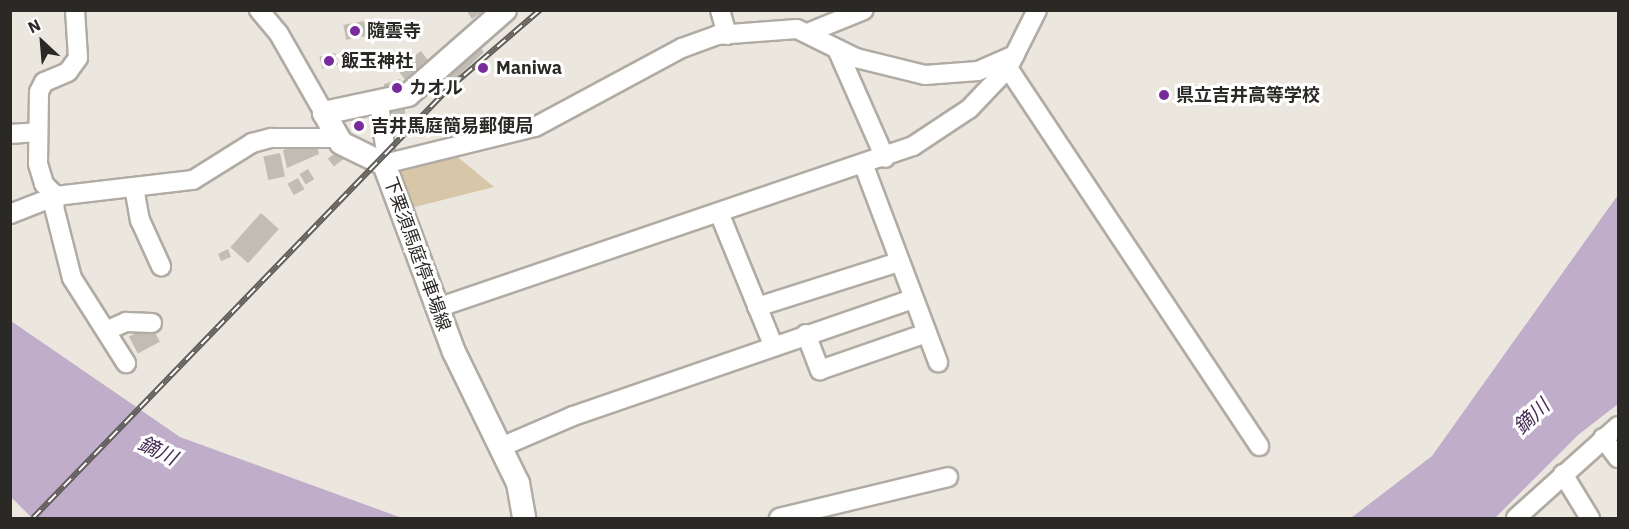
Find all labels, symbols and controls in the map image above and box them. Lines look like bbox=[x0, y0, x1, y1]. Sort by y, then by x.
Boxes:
north arrow bbox=[12, 12, 72, 72]
text: N bbox=[25, 14, 44, 37]
place label: 隨雲寺 bbox=[367, 20, 421, 42]
marker: 隨雲寺 bbox=[348, 24, 362, 38]
place label: 飯玉神社 bbox=[341, 50, 413, 72]
marker: 飯玉神社 bbox=[322, 54, 336, 68]
place label: Maniwa bbox=[496, 57, 562, 79]
marker: Maniwa bbox=[474, 59, 492, 77]
place label: カオル bbox=[409, 77, 463, 99]
marker: カオル bbox=[390, 81, 404, 95]
place label: 県立吉井高等学校 bbox=[1176, 84, 1320, 106]
marker: 県立吉井高等学校 bbox=[1157, 88, 1171, 102]
place label: 吉井馬庭簡易郵便局 bbox=[371, 115, 533, 137]
marker: 吉井馬庭簡易郵便局 bbox=[352, 119, 366, 133]
street label: 下栗須馬庭停車場線 bbox=[379, 174, 455, 334]
water label: 鏑川 bbox=[1508, 393, 1554, 439]
water label: 鏑川 bbox=[135, 430, 181, 470]

